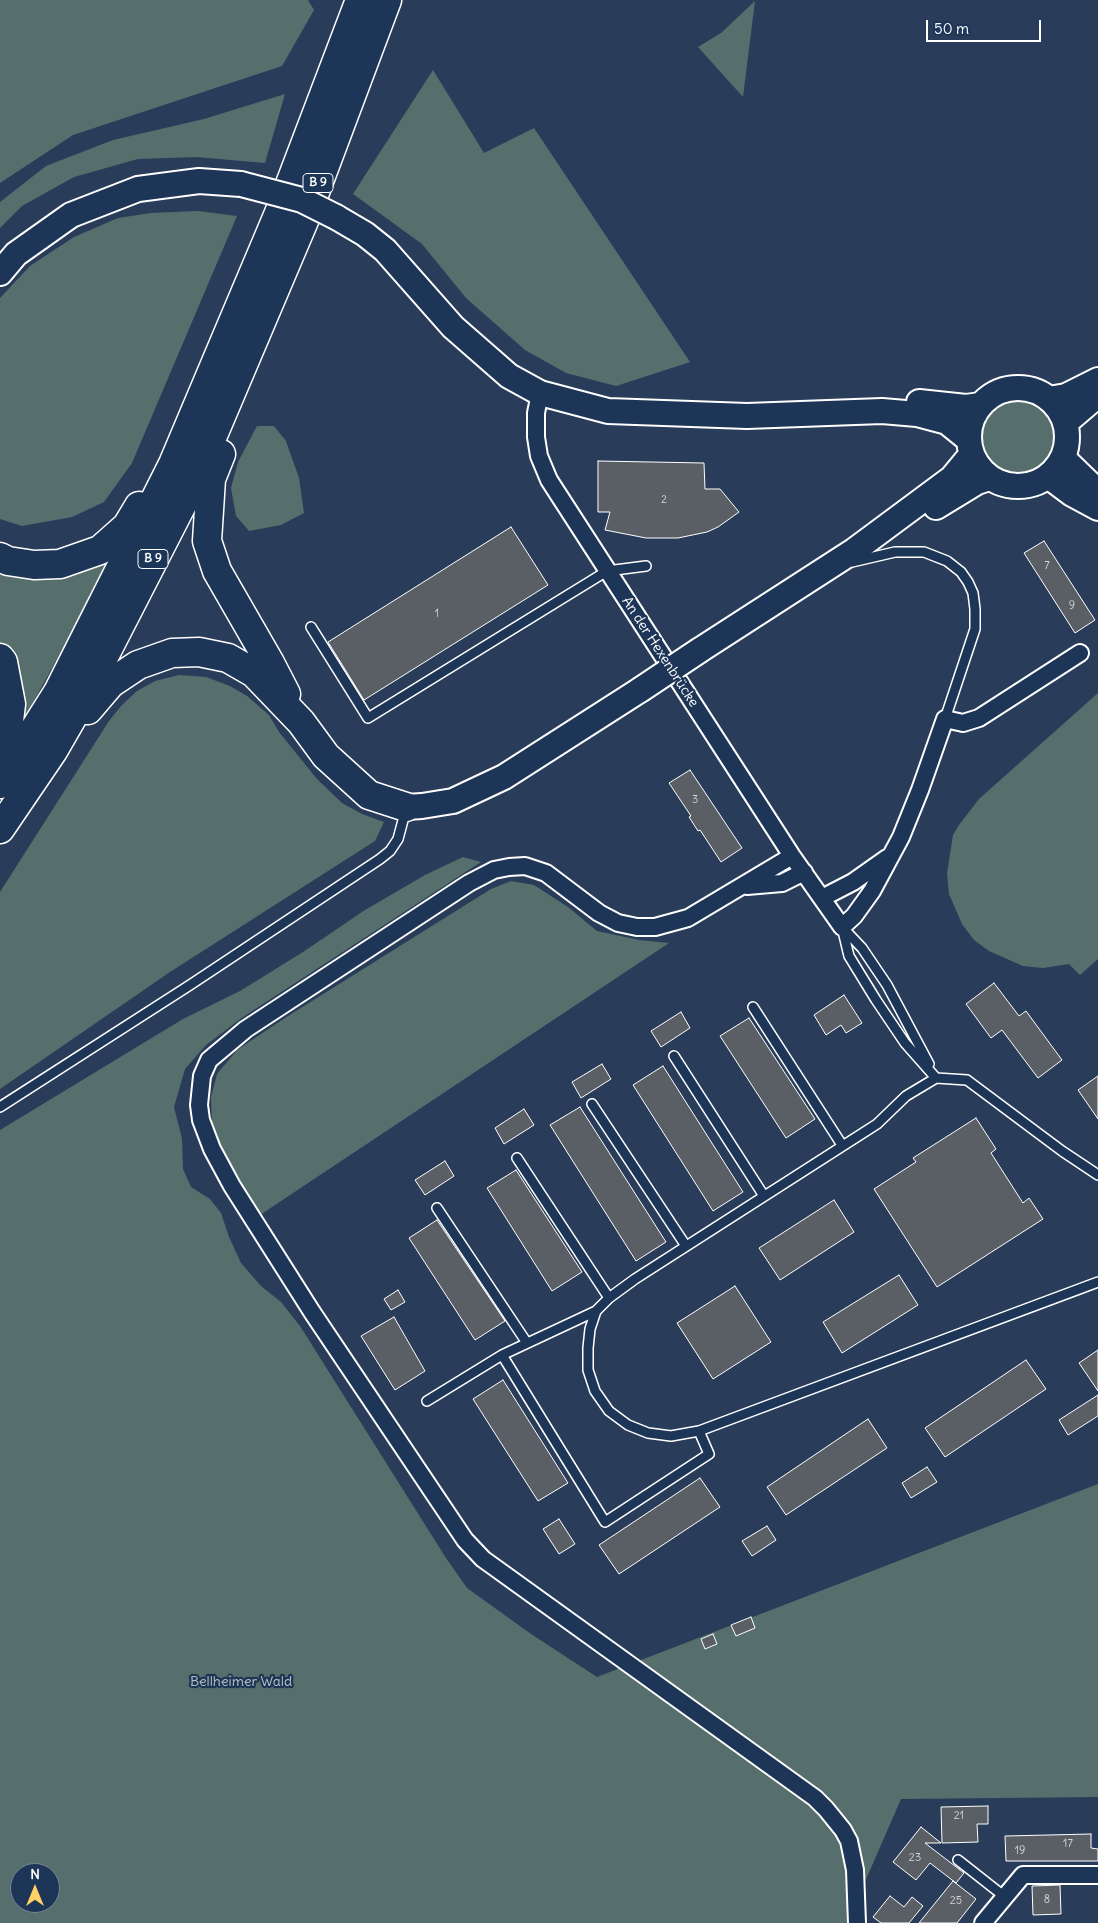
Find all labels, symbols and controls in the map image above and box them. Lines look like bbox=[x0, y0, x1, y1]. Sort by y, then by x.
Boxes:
scale bar bbox=[928, 10, 1043, 42]
text: 50 m bbox=[934, 19, 969, 38]
road number: B 9 bbox=[303, 174, 333, 192]
house number: 2 bbox=[661, 493, 667, 507]
road number: B 9 bbox=[138, 550, 168, 568]
house number: 7 bbox=[1044, 559, 1050, 573]
street label: An der Hexenbrücke bbox=[618, 594, 702, 710]
house number: 9 bbox=[1069, 599, 1075, 613]
house number: 1 bbox=[435, 607, 439, 621]
house number: 3 bbox=[692, 793, 698, 807]
park label: Bellheimer Wald bbox=[190, 1674, 292, 1690]
house number: 21 bbox=[954, 1809, 964, 1823]
house number: 17 bbox=[1063, 1837, 1073, 1851]
house number: 19 bbox=[1015, 1844, 1025, 1858]
house number: 23 bbox=[909, 1851, 921, 1865]
north arrow bbox=[10, 1863, 60, 1913]
text: N bbox=[30, 1865, 40, 1883]
house number: 8 bbox=[1044, 1893, 1050, 1907]
house number: 25 bbox=[950, 1894, 962, 1908]

